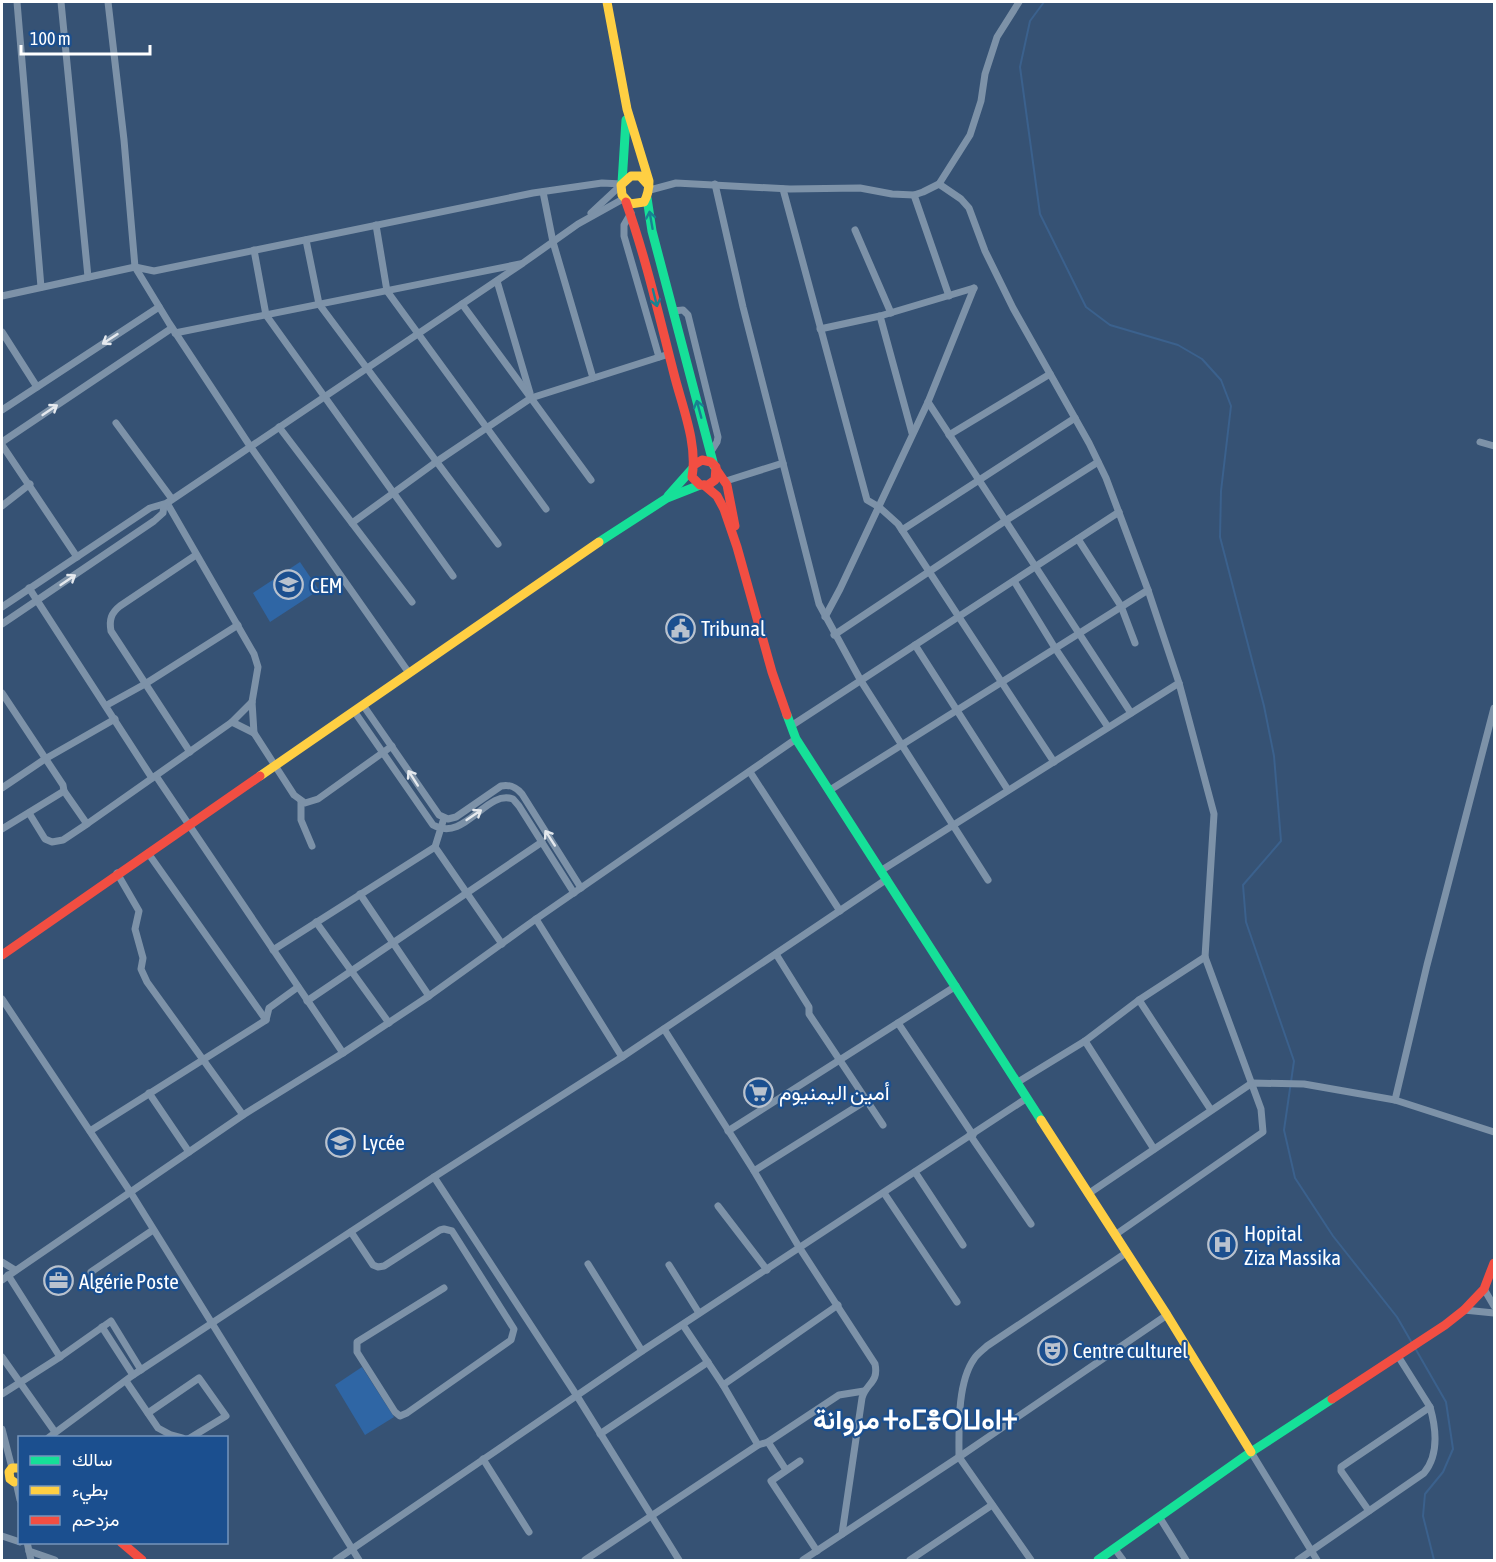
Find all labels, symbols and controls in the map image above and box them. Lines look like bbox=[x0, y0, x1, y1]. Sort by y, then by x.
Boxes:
scale bar bbox=[21, 18, 150, 56]
text: 100 m bbox=[30, 28, 71, 49]
one-way arrow bbox=[645, 211, 656, 231]
one-way arrow bbox=[649, 288, 661, 307]
one-way arrow bbox=[102, 333, 119, 345]
one-way arrow bbox=[693, 400, 704, 419]
one-way arrow bbox=[41, 403, 58, 415]
school or university icon: CEM bbox=[273, 569, 305, 601]
one-way arrow bbox=[59, 573, 76, 586]
place label: CEM bbox=[310, 573, 342, 597]
public building icon: Tribunal bbox=[664, 612, 696, 644]
place label: Tribunal bbox=[701, 616, 766, 640]
one-way arrow bbox=[407, 770, 419, 787]
one-way arrow bbox=[465, 809, 482, 821]
one-way arrow bbox=[544, 830, 556, 847]
supermarket icon: أمين اليمنيوم bbox=[742, 1076, 774, 1108]
place label: أمين اليمنيوم bbox=[779, 1080, 890, 1107]
school or university icon: Lycée bbox=[325, 1126, 357, 1158]
place label: Lycée bbox=[362, 1130, 405, 1154]
place label: Hopital Ziza Massika bbox=[1244, 1221, 1341, 1269]
hospital icon: Hopital Ziza Massika bbox=[1207, 1229, 1239, 1261]
office icon: Algérie Poste bbox=[42, 1265, 74, 1297]
place label: Algérie Poste bbox=[79, 1269, 179, 1293]
theatre icon: Centre culturel bbox=[1036, 1334, 1068, 1366]
place label: Centre culturel bbox=[1073, 1338, 1188, 1362]
district label: مروانة ⵜⴰⵎⴻⵔⵡⴰⵏⵜ bbox=[813, 1404, 1017, 1437]
legend bbox=[18, 1436, 228, 1544]
text: سالك bbox=[72, 1449, 112, 1470]
text: بطيء bbox=[72, 1479, 108, 1505]
text: مزدحم bbox=[72, 1509, 119, 1532]

